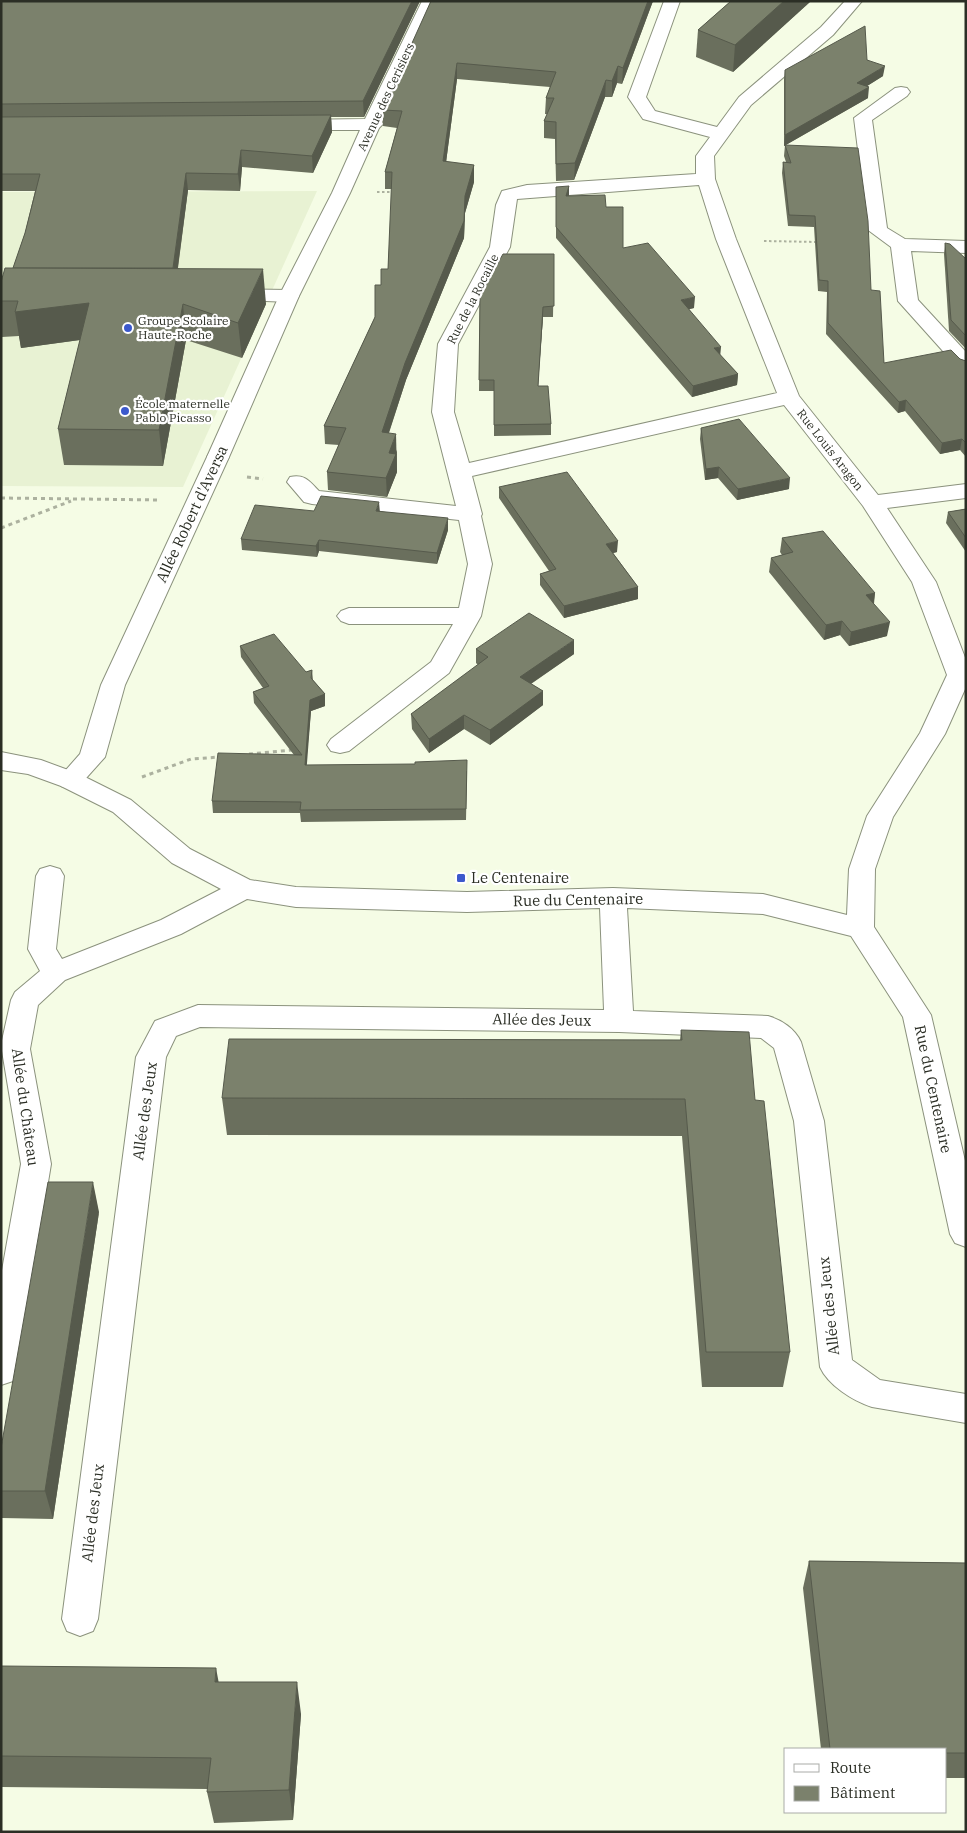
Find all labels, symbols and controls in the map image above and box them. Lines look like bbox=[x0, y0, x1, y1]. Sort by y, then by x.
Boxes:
street label: Avenue des Cerisiers bbox=[354, 40, 417, 153]
street label: Rue de la Rocaille bbox=[443, 251, 502, 346]
place label: Groupe Scolaire Haute-Roche bbox=[138, 313, 228, 342]
marker: Groupe Scolaire Haute-Roche bbox=[122, 322, 134, 334]
place label: École maternelle Pablo Picasso bbox=[135, 396, 230, 425]
marker: École maternelle Pablo Picasso bbox=[119, 405, 131, 417]
street label: Rue Louis Aragon bbox=[794, 406, 867, 494]
street label: Allée Robert d'Aversa bbox=[151, 442, 232, 585]
place label: Le Centenaire bbox=[471, 868, 569, 887]
marker: Le Centenaire bbox=[455, 872, 467, 884]
street label: Rue du Centenaire bbox=[513, 889, 643, 910]
street label: Allée des Jeux bbox=[492, 1009, 592, 1030]
street label: Rue du Centenaire bbox=[911, 1023, 956, 1155]
street label: Allée du Château bbox=[8, 1047, 43, 1167]
street label: Allée des Jeux bbox=[128, 1061, 161, 1161]
street label: Allée des Jeux bbox=[814, 1256, 843, 1356]
street label: Allée des Jeux bbox=[77, 1463, 108, 1563]
legend bbox=[784, 1748, 947, 1813]
text: Route bbox=[830, 1758, 871, 1777]
text: Bâtiment bbox=[830, 1783, 895, 1802]

